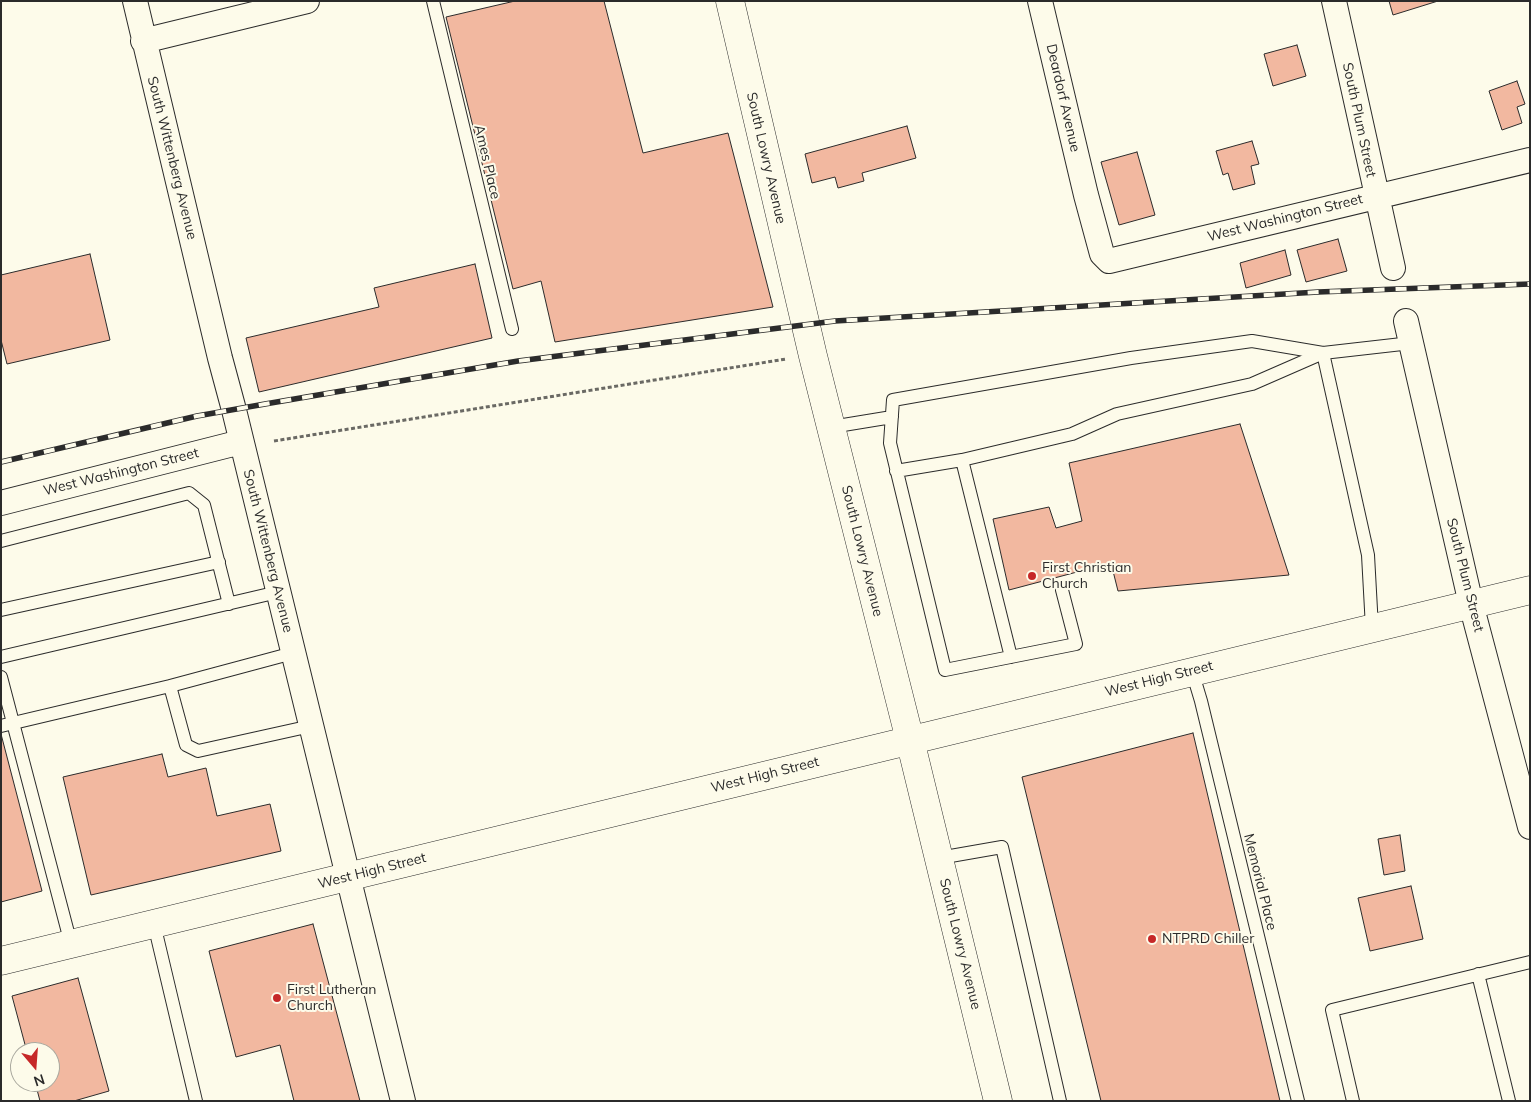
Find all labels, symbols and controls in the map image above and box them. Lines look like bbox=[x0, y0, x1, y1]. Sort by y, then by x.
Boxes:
street label: Deardorf Avenue bbox=[1042, 42, 1084, 154]
street label: South Plum Street bbox=[1339, 61, 1379, 179]
street label: South Wittenberg Avenue bbox=[144, 75, 200, 241]
street label: South Lowry Avenue bbox=[743, 91, 789, 225]
street label: Ames Place bbox=[470, 123, 504, 201]
street label: West Washington Street bbox=[1206, 191, 1364, 245]
street label: West Washington Street bbox=[42, 445, 200, 499]
street label: South Wittenberg Avenue bbox=[240, 468, 296, 634]
street label: South Lowry Avenue bbox=[838, 484, 886, 618]
street label: South Plum Street bbox=[1443, 516, 1487, 634]
place label: First Christian Church bbox=[1042, 560, 1132, 592]
marker: First Christian Church bbox=[1026, 570, 1038, 582]
street label: West High Street bbox=[1103, 657, 1215, 701]
street label: West High Street bbox=[709, 753, 821, 797]
street label: Memorial Place bbox=[1240, 832, 1280, 932]
street label: West High Street bbox=[316, 849, 428, 893]
street label: South Lowry Avenue bbox=[936, 877, 984, 1011]
place label: NTPRD Chiller bbox=[1162, 931, 1254, 947]
marker: NTPRD Chiller bbox=[1146, 933, 1158, 945]
place label: First Lutheran Church bbox=[287, 982, 377, 1014]
marker: First Lutheran Church bbox=[271, 992, 283, 1004]
north arrow bbox=[10, 1042, 60, 1092]
text: N bbox=[32, 1070, 47, 1091]

